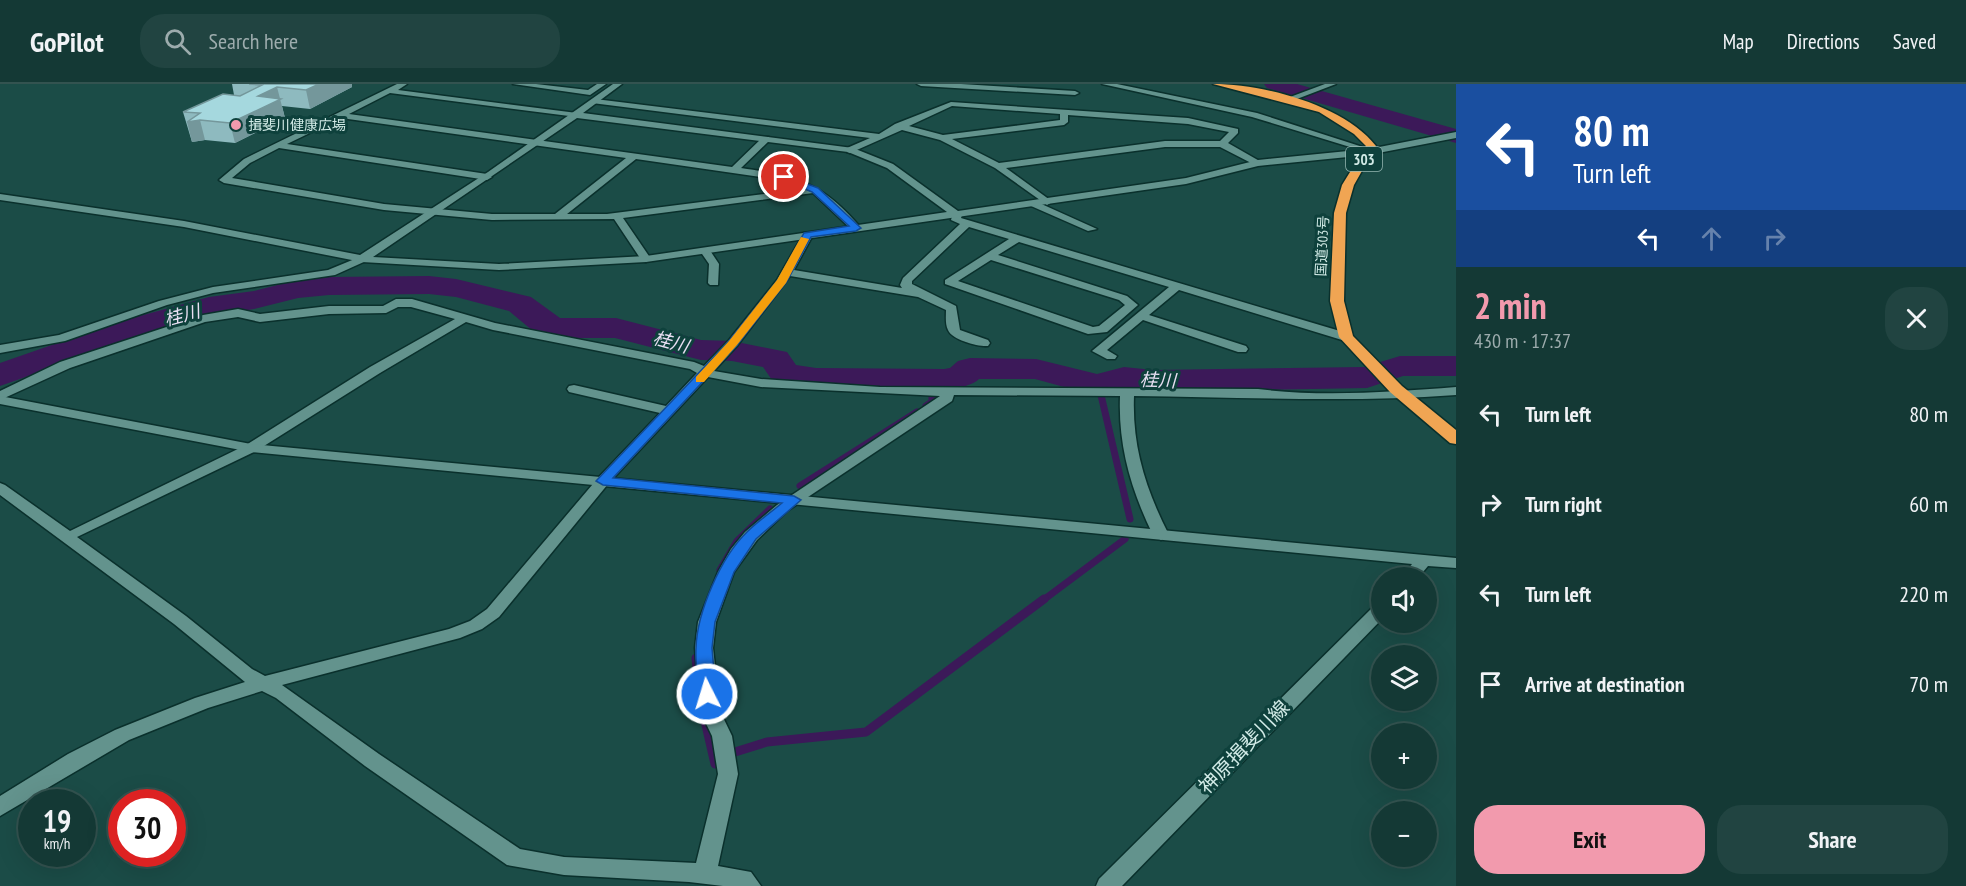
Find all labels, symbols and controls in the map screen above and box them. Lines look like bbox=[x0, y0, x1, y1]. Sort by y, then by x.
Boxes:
search box bbox=[140, 14, 560, 68]
text: GoPilot bbox=[30, 23, 104, 60]
icon: search bbox=[161, 25, 194, 58]
text: Search here bbox=[209, 27, 298, 55]
text: Map bbox=[1723, 28, 1754, 55]
text: Directions bbox=[1787, 28, 1860, 55]
text: Saved bbox=[1893, 28, 1936, 55]
text: 80 m bbox=[1573, 103, 1650, 158]
icon: left bbox=[1474, 108, 1552, 186]
place label: 揖斐川健康広場 bbox=[248, 116, 346, 134]
marker: 揖斐川健康広場 bbox=[229, 118, 243, 132]
road number: 303 bbox=[1346, 147, 1382, 171]
pin bbox=[758, 151, 809, 202]
text: Turn left bbox=[1573, 156, 1651, 190]
icon: arrive bbox=[767, 160, 800, 193]
street label: 国道303号 bbox=[1311, 215, 1333, 277]
icon: left bbox=[1632, 222, 1665, 255]
icon: ahead bbox=[1695, 222, 1728, 255]
icon: right bbox=[1758, 222, 1791, 255]
text: 2 min bbox=[1474, 282, 1547, 329]
button: close bbox=[1885, 287, 1948, 350]
water label: 桂川 bbox=[162, 299, 204, 331]
water label: 桂川 bbox=[651, 326, 693, 358]
text: 430 m · 17:37 bbox=[1474, 328, 1571, 354]
water label: 桂川 bbox=[1140, 368, 1178, 392]
icon: left bbox=[1474, 398, 1507, 431]
text: Turn left bbox=[1525, 400, 1591, 428]
text: 80 m bbox=[1909, 400, 1948, 428]
icon: right bbox=[1474, 488, 1507, 521]
text: Turn right bbox=[1525, 490, 1602, 518]
text: 60 m bbox=[1909, 490, 1948, 518]
map controls bbox=[1371, 567, 1437, 867]
button: sound bbox=[1371, 567, 1437, 633]
icon: left bbox=[1474, 578, 1507, 611]
text: Turn left bbox=[1525, 580, 1591, 608]
text: 220 m bbox=[1899, 580, 1948, 608]
button: layers bbox=[1371, 645, 1437, 711]
position arrow bbox=[675, 662, 739, 726]
icon: arrive bbox=[1474, 668, 1507, 701]
text: Arrive at destination bbox=[1525, 670, 1685, 698]
text: 70 m bbox=[1909, 670, 1948, 698]
street label: 神原揖斐川線 bbox=[1193, 695, 1295, 799]
button: + bbox=[1371, 723, 1437, 789]
speed limit sign: 30 bbox=[108, 789, 186, 867]
text: 19 bbox=[43, 801, 71, 840]
button: − bbox=[1371, 801, 1437, 867]
button: Exit bbox=[1474, 805, 1705, 874]
button: Share bbox=[1717, 805, 1948, 874]
text: km/h bbox=[44, 834, 70, 853]

